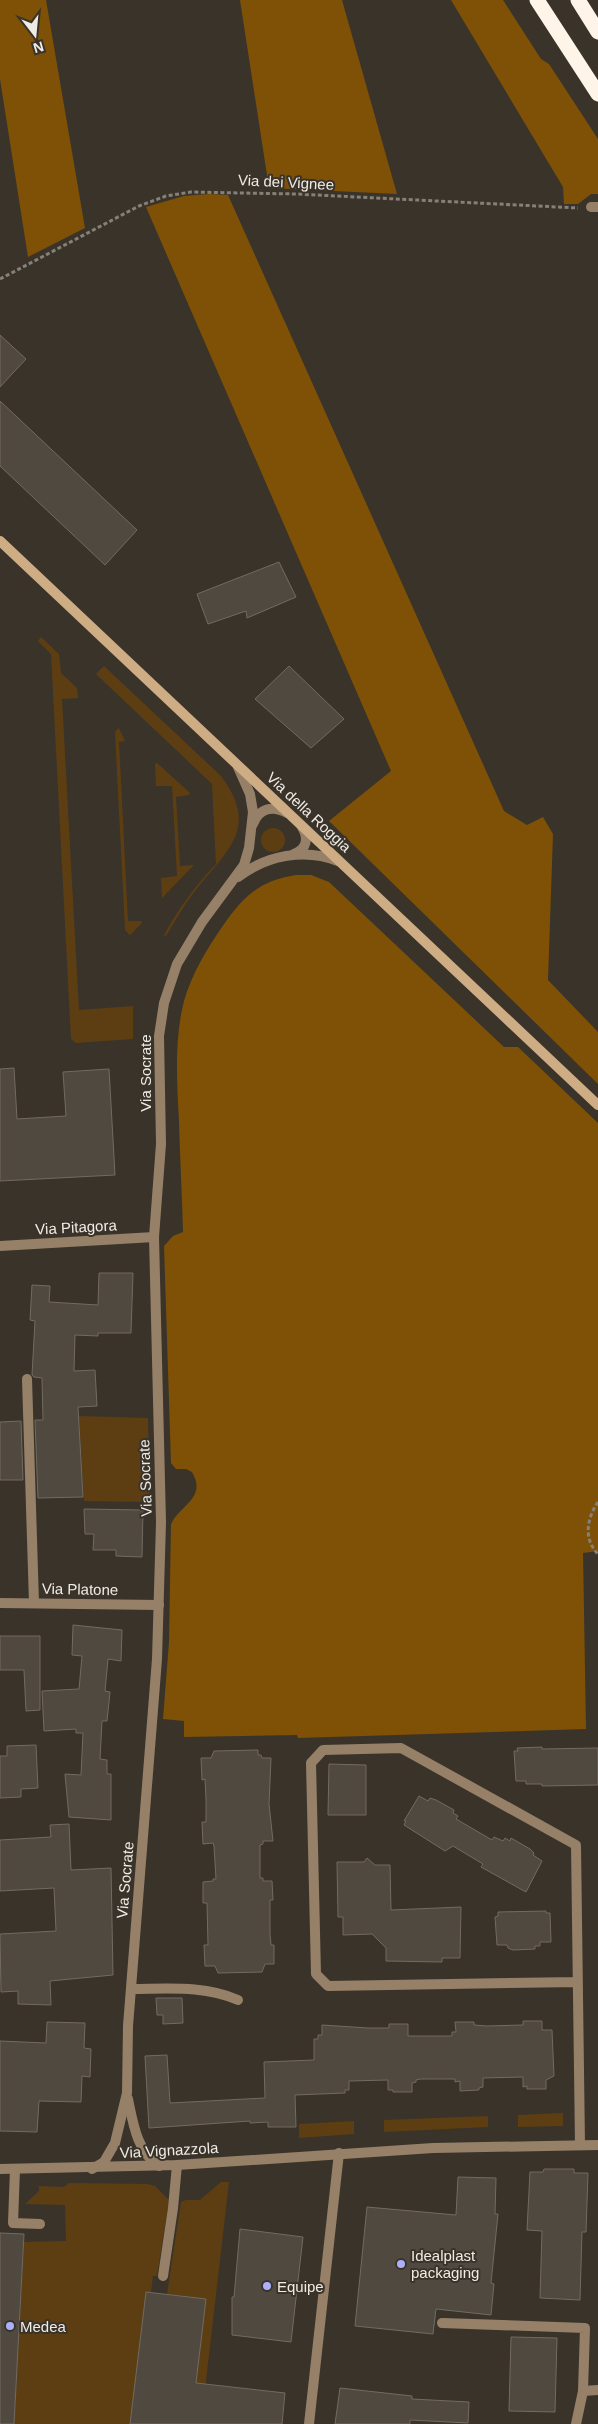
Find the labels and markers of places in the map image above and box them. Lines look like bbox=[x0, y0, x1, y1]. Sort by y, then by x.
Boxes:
place label: Idealplast packaging bbox=[411, 2247, 479, 2281]
marker: Idealplast packaging bbox=[395, 2258, 407, 2270]
place label: Equipe bbox=[277, 2278, 324, 2295]
marker: Equipe bbox=[261, 2280, 273, 2292]
place label: Medea bbox=[20, 2318, 67, 2335]
marker: Medea bbox=[4, 2320, 16, 2332]

